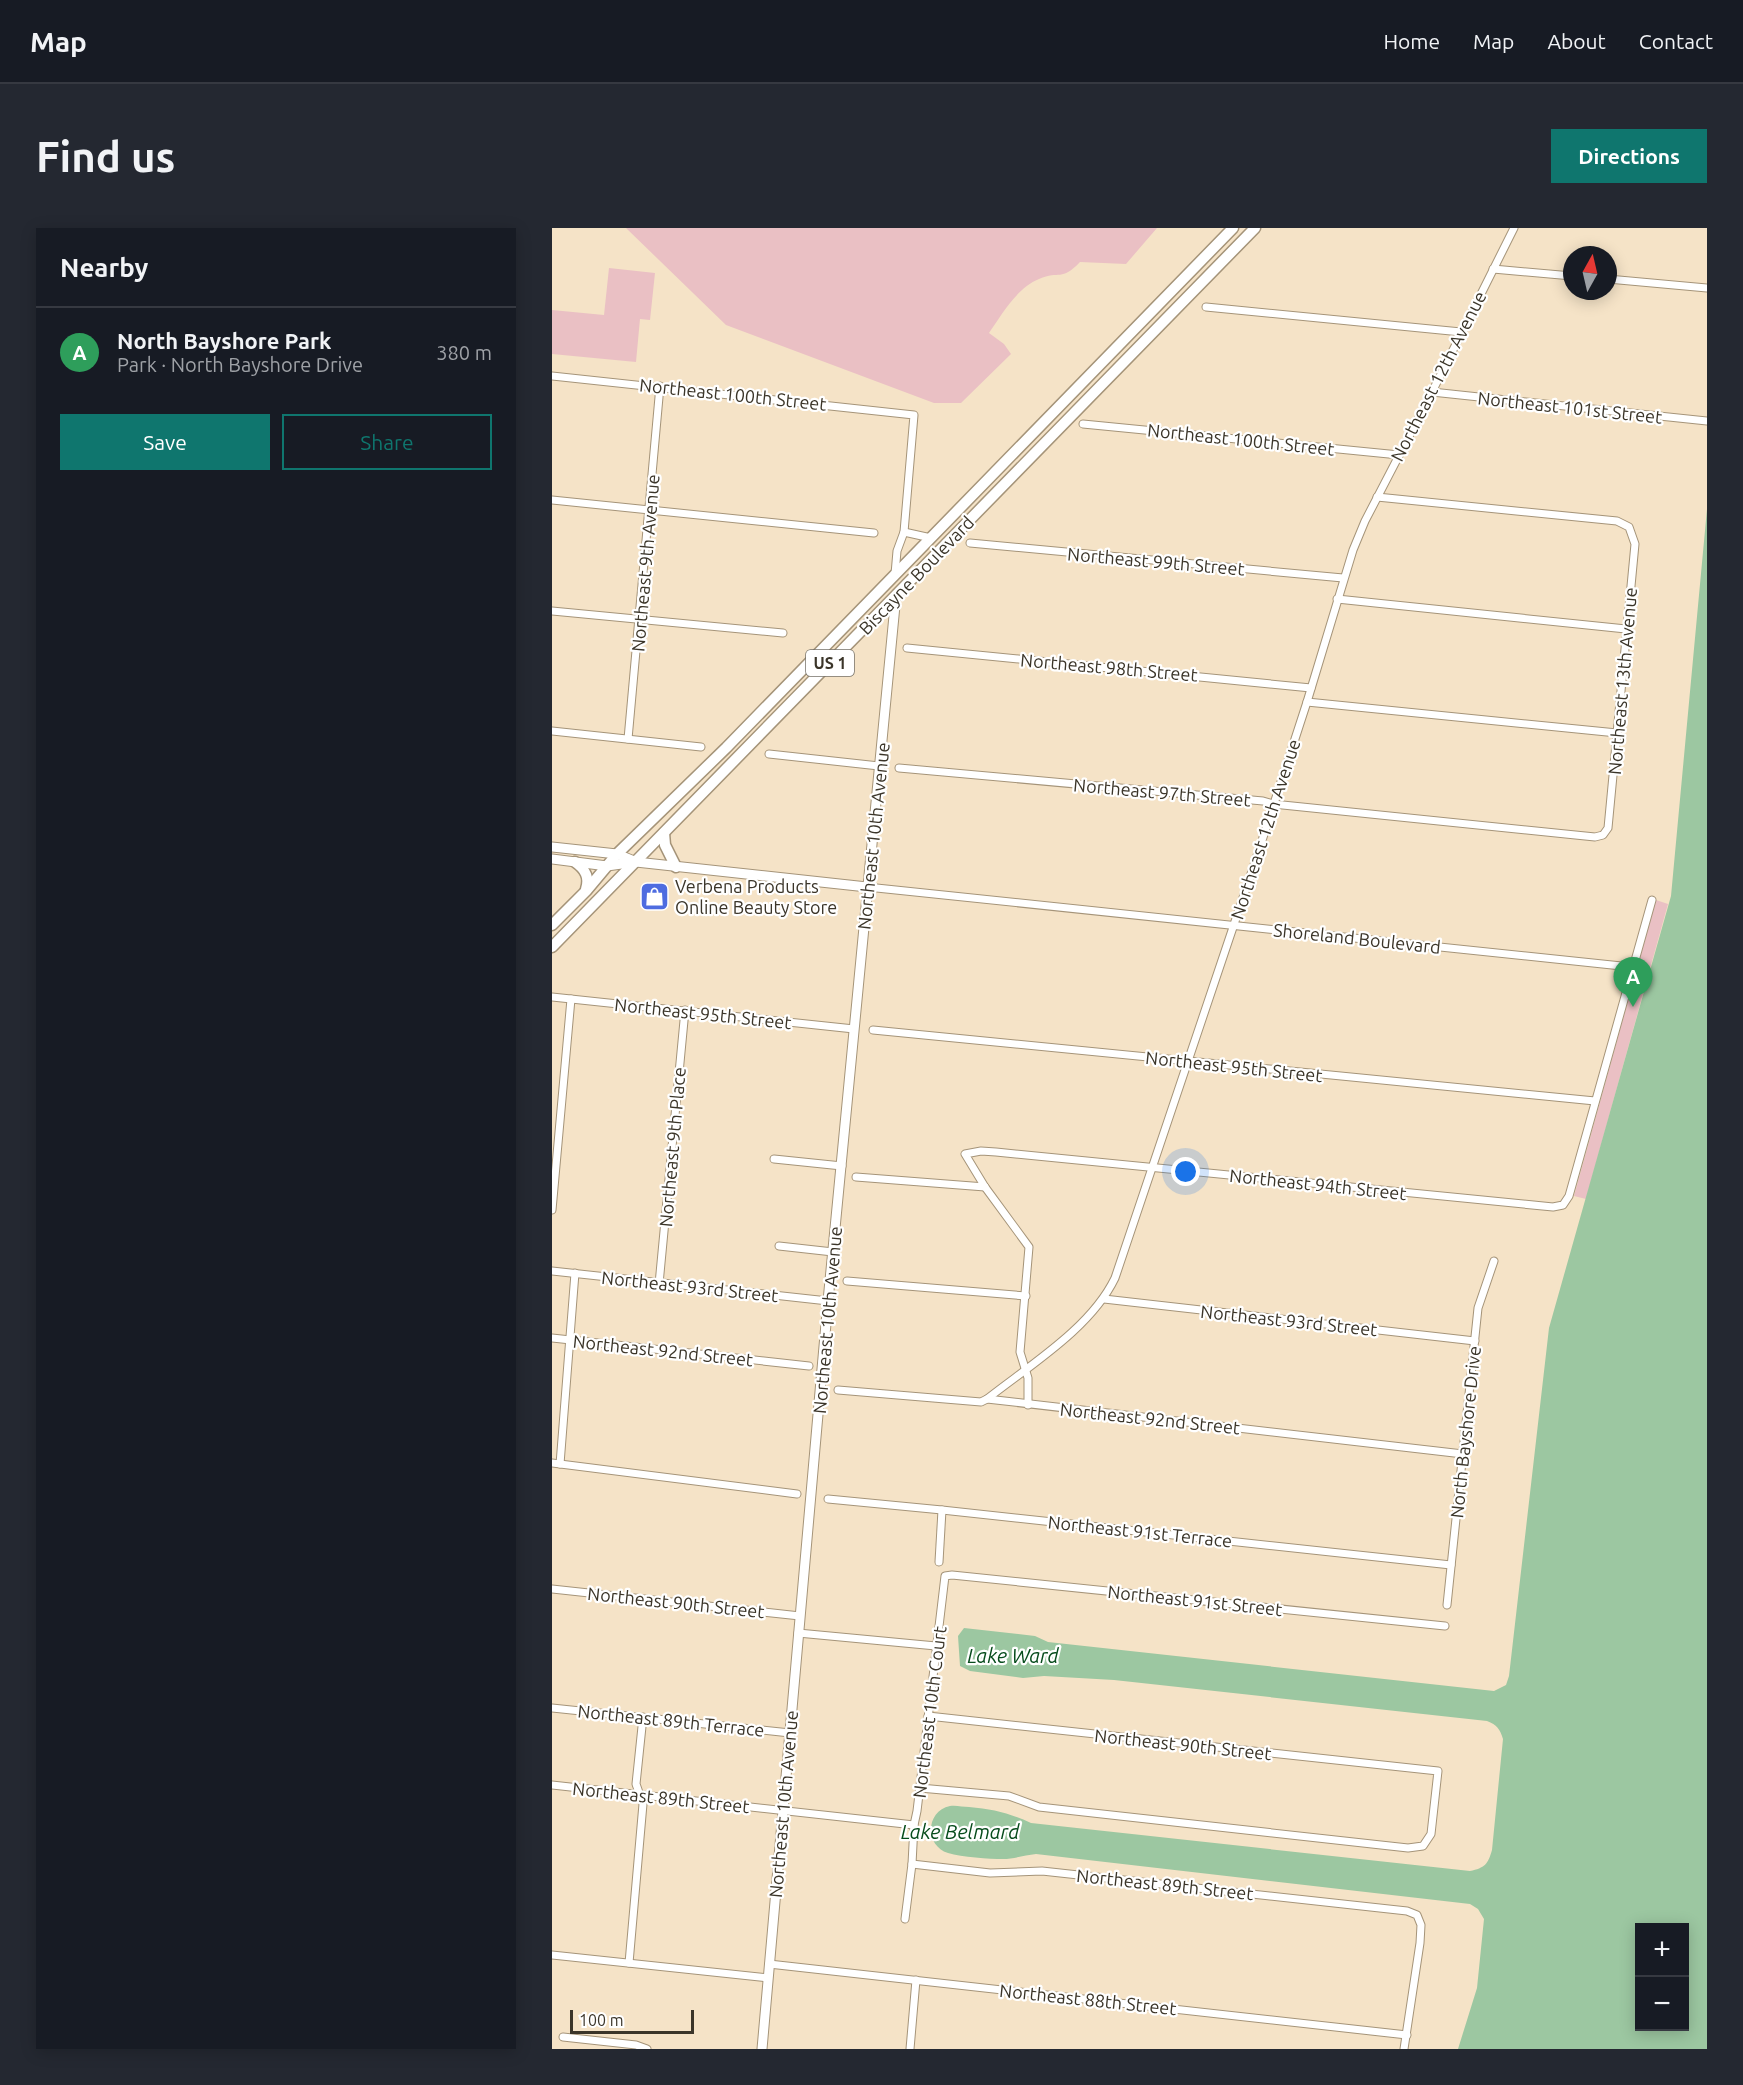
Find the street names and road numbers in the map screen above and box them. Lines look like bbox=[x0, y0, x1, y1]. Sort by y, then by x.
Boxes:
street label: Northeast 12th Avenue bbox=[1386, 288, 1490, 464]
street label: Northeast 100th Street bbox=[639, 374, 827, 414]
street label: Northeast 101st Street bbox=[1477, 387, 1663, 427]
street label: Northeast 100th Street bbox=[1147, 419, 1335, 459]
street label: Northeast 9th Avenue bbox=[627, 473, 663, 653]
street label: Biscayne Boulevard bbox=[854, 512, 978, 638]
street label: Northeast 99th Street bbox=[1067, 543, 1245, 579]
street label: Northeast 13th Avenue bbox=[1604, 586, 1640, 776]
street label: Northeast 98th Street bbox=[1020, 649, 1198, 685]
road number: US 1 bbox=[806, 650, 854, 676]
street label: Northeast 12th Avenue bbox=[1226, 736, 1304, 922]
street label: Northeast 10th Avenue bbox=[853, 741, 893, 931]
street label: Northeast 97th Street bbox=[1073, 774, 1251, 810]
street label: Shoreland Boulevard bbox=[1272, 919, 1442, 957]
street label: Northeast 95th Street bbox=[614, 994, 792, 1032]
street label: Northeast 95th Street bbox=[1145, 1047, 1323, 1085]
street label: Northeast 9th Place bbox=[655, 1066, 689, 1228]
street label: Northeast 94th Street bbox=[1229, 1165, 1407, 1203]
street label: Northeast 10th Avenue bbox=[809, 1225, 845, 1415]
street label: Northeast 93rd Street bbox=[601, 1267, 779, 1305]
street label: Northeast 93rd Street bbox=[1200, 1301, 1378, 1339]
street label: Northeast 92nd Street bbox=[572, 1331, 754, 1369]
street label: North Bayshore Drive bbox=[1446, 1345, 1484, 1519]
street label: Northeast 92nd Street bbox=[1059, 1399, 1241, 1437]
street label: Northeast 91st Terrace bbox=[1047, 1511, 1233, 1551]
street label: Northeast 91st Street bbox=[1107, 1581, 1283, 1619]
street label: Northeast 90th Street bbox=[587, 1583, 765, 1621]
street label: Northeast 10th Court bbox=[909, 1625, 949, 1799]
street label: Northeast 89th Terrace bbox=[577, 1700, 765, 1740]
street label: Northeast 10th Avenue bbox=[765, 1709, 801, 1899]
street label: Northeast 90th Street bbox=[1094, 1725, 1272, 1763]
street label: Northeast 89th Street bbox=[572, 1778, 750, 1816]
street label: Northeast 89th Street bbox=[1076, 1865, 1254, 1903]
street label: Northeast 88th Street bbox=[999, 1980, 1177, 2018]

